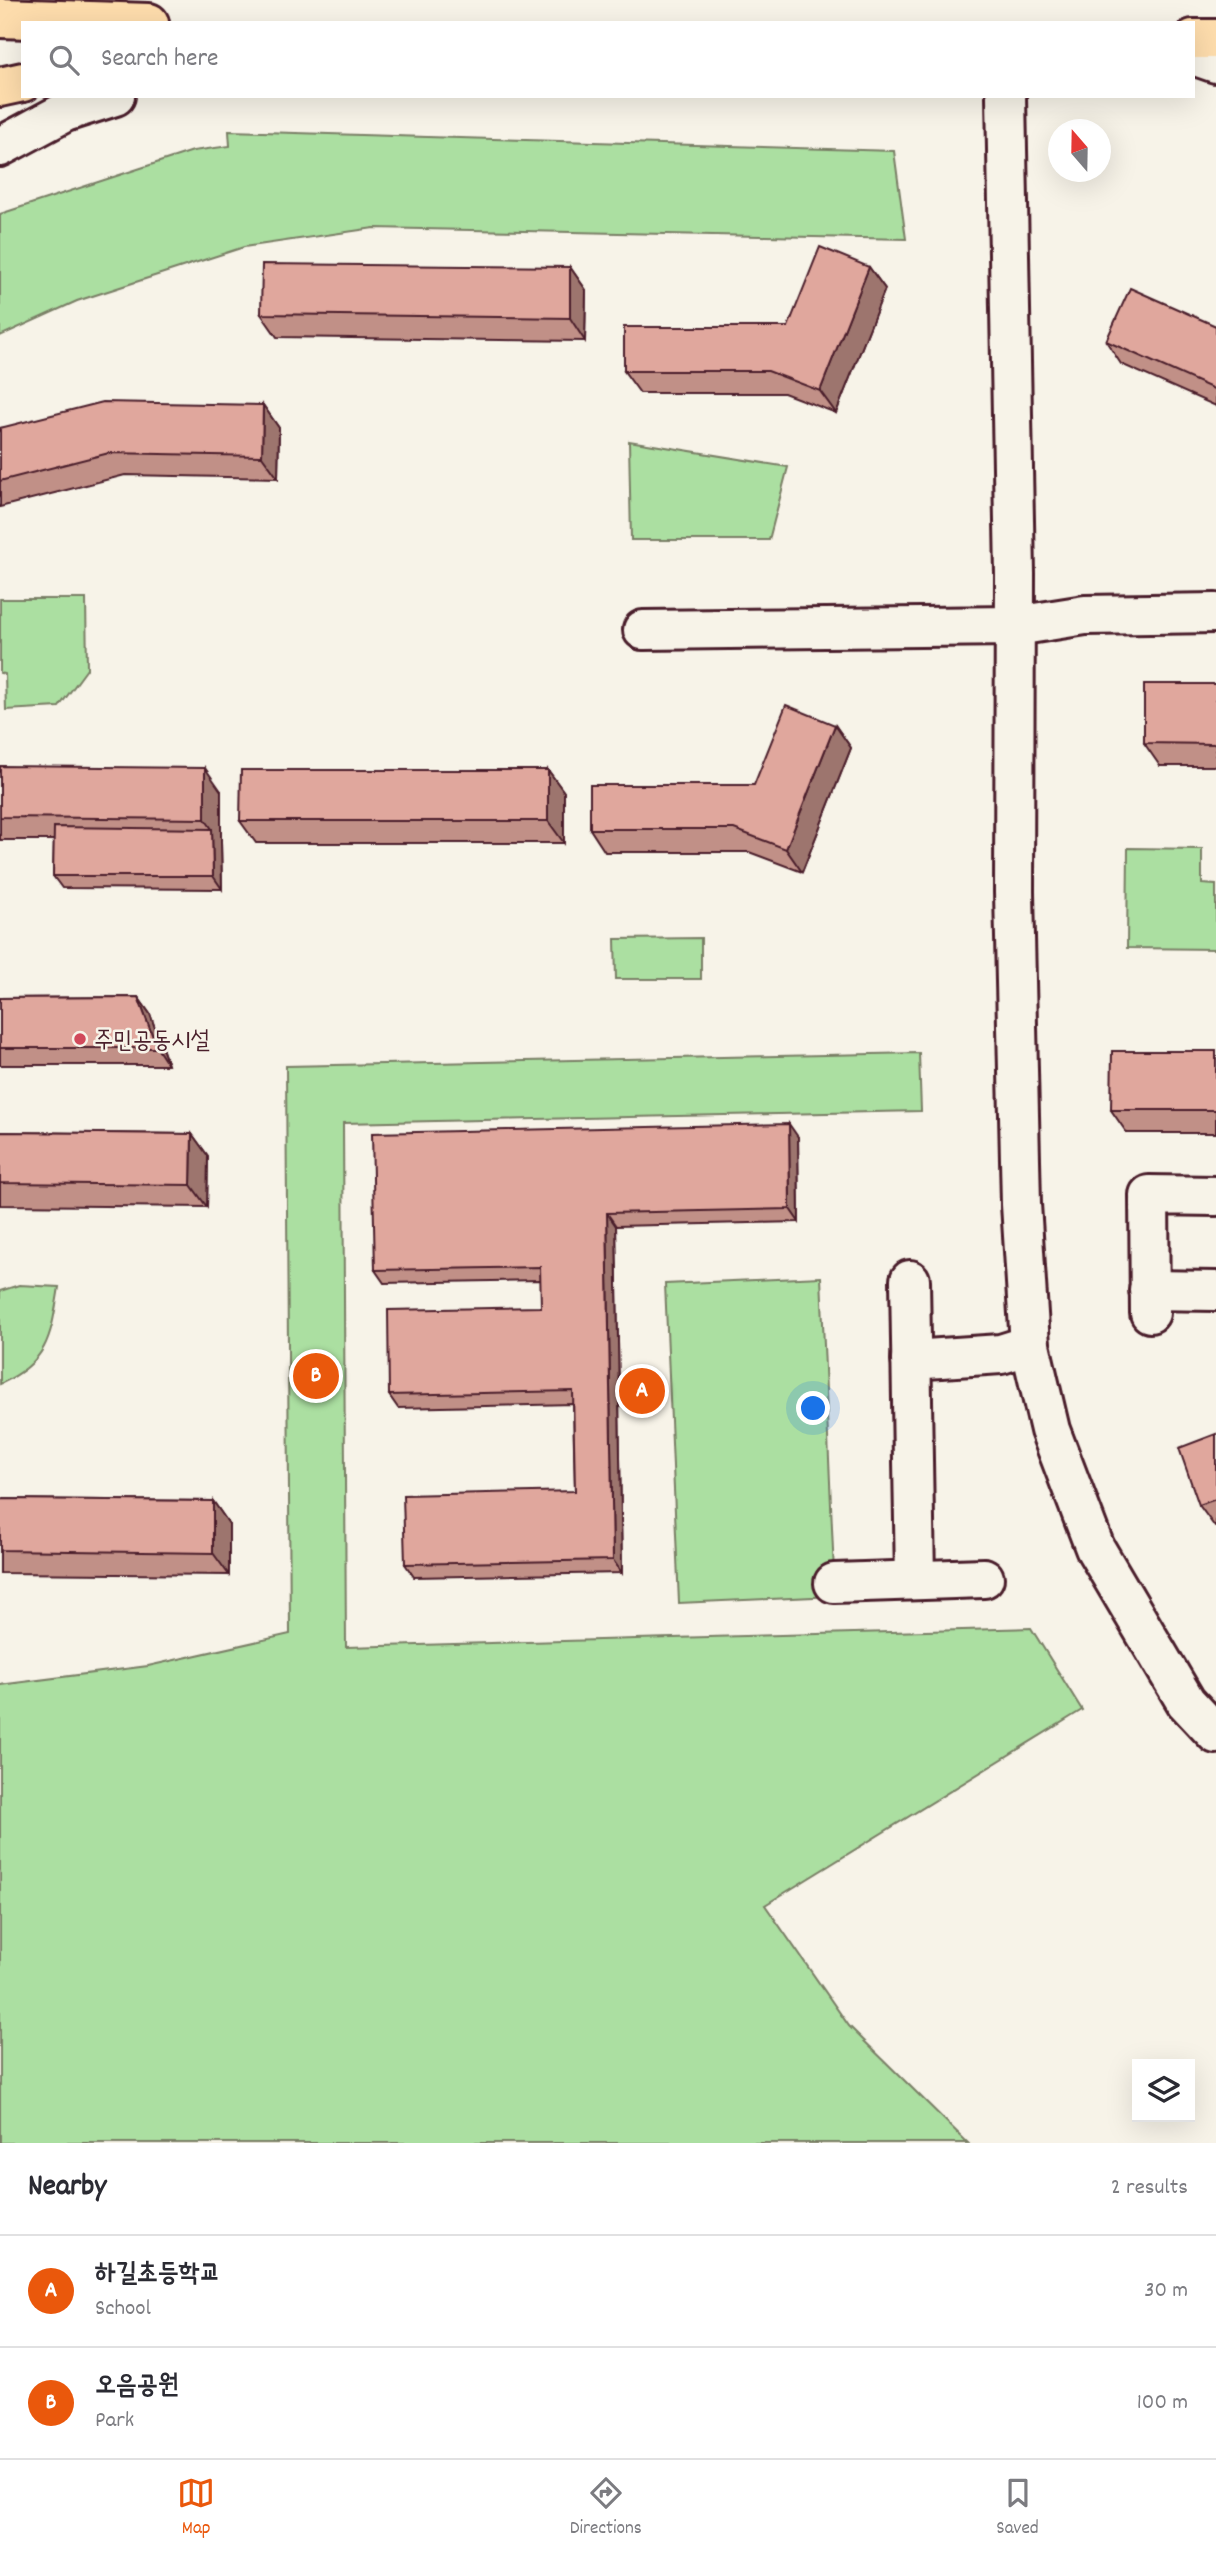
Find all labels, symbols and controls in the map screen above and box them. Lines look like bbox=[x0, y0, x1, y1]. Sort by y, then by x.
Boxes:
search box bbox=[21, 21, 1195, 98]
icon: search bbox=[45, 41, 83, 79]
text: Search here bbox=[101, 41, 219, 78]
north arrow bbox=[1048, 119, 1111, 182]
place label: 주민공동시설 bbox=[94, 1025, 210, 1059]
marker: 주민공동시설 bbox=[72, 1031, 88, 1047]
pin: B bbox=[293, 1350, 339, 1402]
pin: A bbox=[619, 1365, 665, 1417]
your location bbox=[796, 1391, 830, 1425]
map controls bbox=[1132, 2059, 1195, 2122]
button: layers bbox=[1132, 2059, 1195, 2122]
text: Nearby bbox=[28, 2167, 106, 2210]
text: 2 results bbox=[1111, 2172, 1188, 2205]
text: 하길초등학교 bbox=[95, 2256, 221, 2293]
text: A bbox=[45, 2275, 57, 2308]
text: 30 m bbox=[1144, 2275, 1188, 2308]
text: School bbox=[95, 2293, 151, 2326]
text: 오음공원 bbox=[95, 2368, 179, 2405]
text: B bbox=[46, 2387, 56, 2420]
text: 100 m bbox=[1137, 2387, 1188, 2420]
text: Park bbox=[95, 2405, 134, 2438]
tab: Map bbox=[177, 2474, 215, 2543]
tab: Directions bbox=[570, 2474, 642, 2543]
tab: Saved bbox=[996, 2474, 1039, 2543]

